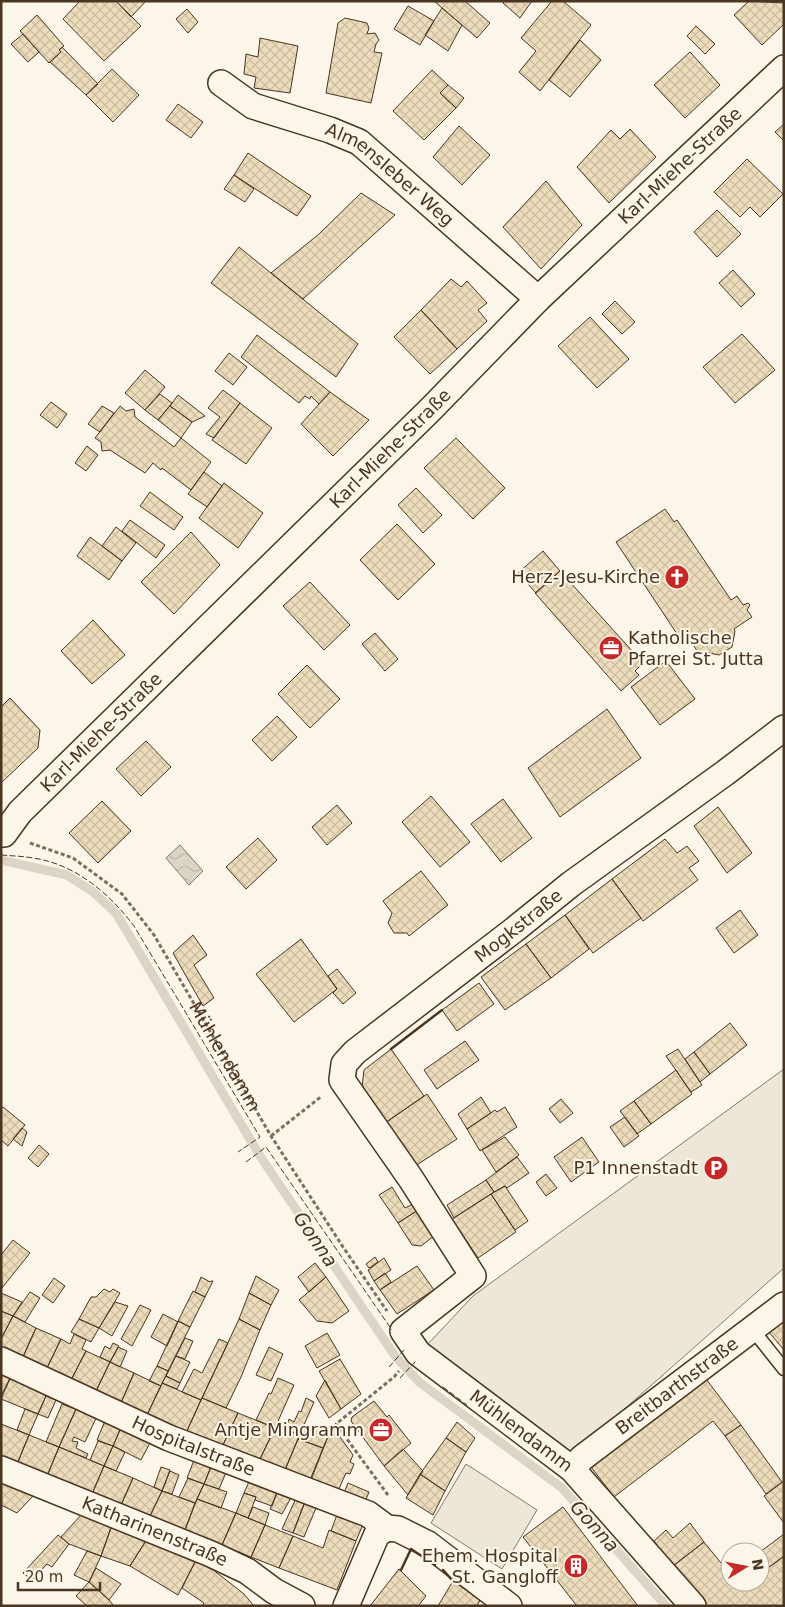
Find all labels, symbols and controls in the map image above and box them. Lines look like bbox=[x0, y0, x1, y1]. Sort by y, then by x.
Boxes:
street label: Karl-Miehe-Straße bbox=[614, 102, 746, 228]
street label: Almensleber Weg bbox=[323, 118, 458, 230]
street label: Karl-Miehe-Straße bbox=[325, 384, 455, 512]
church icon: Herz-Jesu-Kirche bbox=[664, 564, 690, 590]
place label: Herz-Jesu-Kirche bbox=[511, 566, 660, 587]
place label: Katholische Pfarrei St. Jutta bbox=[628, 627, 764, 669]
office icon: Katholische Pfarrei St. Jutta bbox=[598, 635, 624, 661]
street label: Karl-Miehe-Straße bbox=[36, 668, 166, 796]
street label: Mogkstraße bbox=[470, 884, 566, 966]
street label: Mühlendamm bbox=[185, 998, 265, 1115]
parking icon: P1 Innenstadt bbox=[703, 1155, 729, 1181]
place label: P1 Innenstadt bbox=[573, 1157, 698, 1178]
water label: Gonna bbox=[290, 1207, 342, 1271]
street label: Breitbarthstraße bbox=[611, 1333, 742, 1439]
street label: Mühlendamm bbox=[466, 1385, 577, 1476]
street label: Hospitalstraße bbox=[129, 1411, 258, 1480]
office icon: Antje Mingramm bbox=[368, 1417, 394, 1443]
place label: Antje Mingramm bbox=[215, 1419, 364, 1440]
street label: Katharinenstraße bbox=[79, 1492, 231, 1570]
water label: Gonna bbox=[566, 1496, 624, 1556]
north arrow bbox=[720, 1542, 770, 1592]
place label: Ehem. Hospital St. Gangloff bbox=[422, 1545, 559, 1587]
building icon: Ehem. Hospital St. Gangloff bbox=[563, 1553, 589, 1579]
text: N bbox=[749, 1558, 767, 1572]
scale bar bbox=[18, 1560, 100, 1592]
text: 20 m bbox=[25, 1568, 63, 1586]

